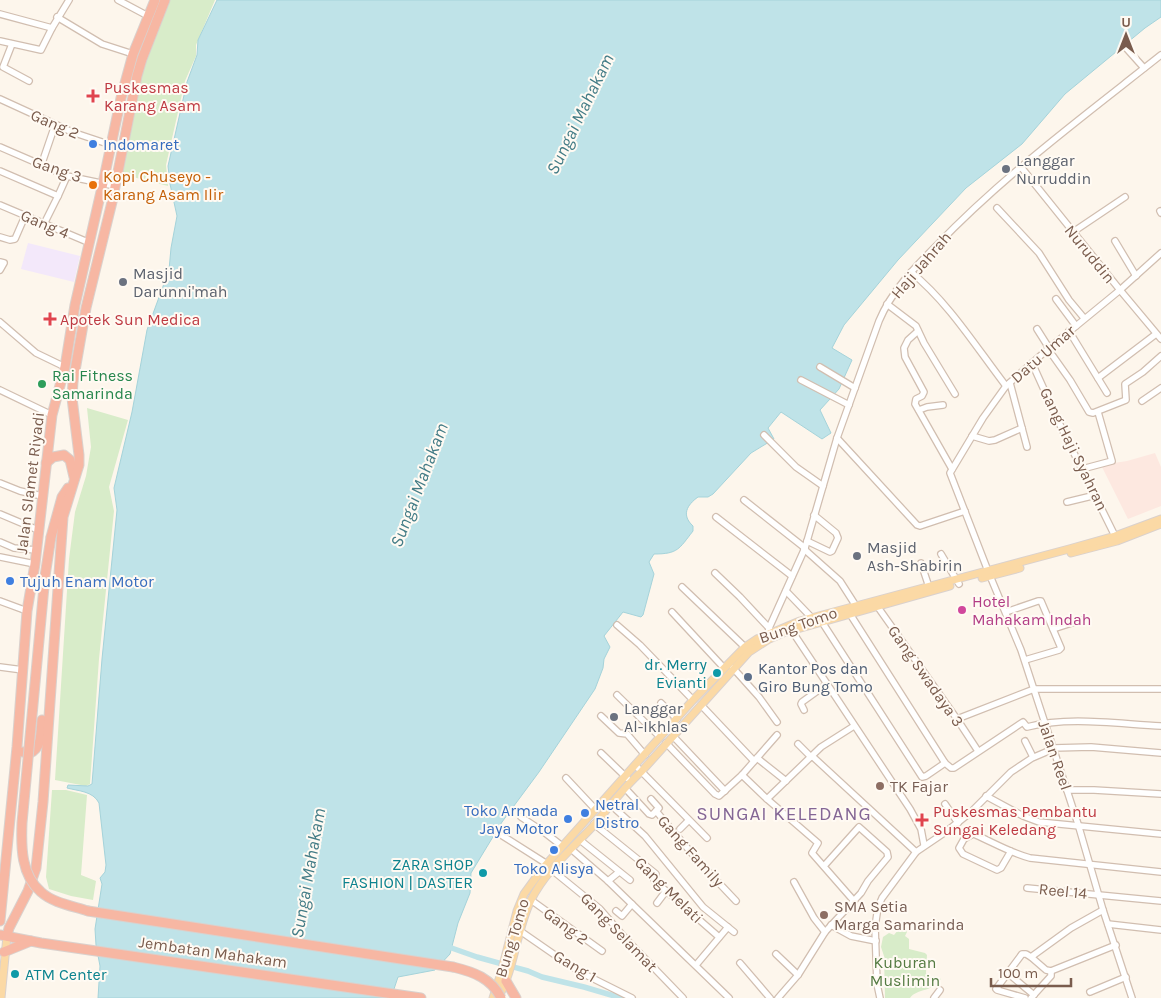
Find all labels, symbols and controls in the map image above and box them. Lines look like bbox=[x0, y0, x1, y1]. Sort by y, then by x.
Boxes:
north arrow bbox=[1101, 10, 1151, 60]
text: U bbox=[1121, 14, 1131, 31]
water label: Sungai Mahakam bbox=[541, 50, 619, 178]
place label: Puskesmas Karang Asam bbox=[104, 78, 201, 115]
marker: Puskesmas Karang Asam bbox=[86, 89, 100, 103]
street label: Gang 2 bbox=[28, 105, 82, 143]
place label: Indomaret bbox=[103, 135, 179, 154]
marker: Indomaret bbox=[87, 138, 99, 150]
place label: Langgar Nurruddin bbox=[1016, 151, 1091, 188]
street label: Gang 3 bbox=[30, 152, 84, 186]
marker: Langgar Nurruddin bbox=[1000, 163, 1012, 175]
place label: Kopi Chuseyo - Karang Asam Ilir bbox=[103, 167, 224, 204]
marker: Kopi Chuseyo - Karang Asam Ilir bbox=[87, 179, 99, 191]
street label: Gang 4 bbox=[18, 205, 72, 243]
street label: Nuruddin bbox=[1061, 221, 1119, 287]
street label: Haji Jahrah bbox=[887, 228, 955, 302]
place label: Masjid Darunni'mah bbox=[133, 264, 228, 301]
marker: Masjid Darunni'mah bbox=[117, 276, 129, 288]
place label: Apotek Sun Medica bbox=[60, 310, 200, 329]
marker: Apotek Sun Medica bbox=[44, 313, 56, 325]
street label: Datu Umar bbox=[1007, 321, 1079, 387]
place label: Rai Fitness Samarinda bbox=[52, 366, 133, 403]
marker: Rai Fitness Samarinda bbox=[36, 378, 48, 390]
street label: Gang Haji Syahran bbox=[1036, 384, 1112, 514]
street label: Jalan Slamet Riyadi bbox=[12, 411, 48, 555]
water label: Sungai Mahakam bbox=[385, 420, 453, 550]
place label: Masjid Ash-Shabirin bbox=[867, 538, 962, 575]
marker: Masjid Ash-Shabirin bbox=[851, 550, 863, 562]
place label: Tujuh Enam Motor bbox=[20, 572, 154, 591]
marker: Tujuh Enam Motor bbox=[4, 575, 16, 587]
place label: Hotel Mahakam Indah bbox=[972, 592, 1092, 629]
street label: Bung Tomo bbox=[756, 603, 840, 647]
marker: Hotel Mahakam Indah bbox=[956, 604, 968, 616]
street label: Gang Swadaya 3 bbox=[884, 622, 968, 730]
place label: dr. Merry Evianti bbox=[644, 655, 708, 692]
place label: Kantor Pos dan Giro Bung Tomo bbox=[758, 659, 873, 696]
marker: dr. Merry Evianti bbox=[711, 667, 723, 679]
marker: Kantor Pos dan Giro Bung Tomo bbox=[742, 671, 754, 683]
place label: Langgar Al-Ikhlas bbox=[624, 699, 688, 736]
marker: Langgar Al-Ikhlas bbox=[608, 711, 620, 723]
street label: Jalan Reel bbox=[1034, 718, 1076, 792]
place label: TK Fajar bbox=[890, 777, 948, 796]
marker: TK Fajar bbox=[874, 780, 886, 792]
place label: Netral Distro bbox=[595, 795, 639, 832]
place label: Toko Armada Jaya Motor bbox=[464, 801, 558, 838]
place label: Puskesmas Pembantu Sungai Keledang bbox=[933, 802, 1097, 839]
district label: SUNGAI KELEDANG bbox=[696, 803, 872, 825]
water label: Sungai Mahakam bbox=[286, 806, 330, 940]
marker: Netral Distro bbox=[579, 807, 591, 819]
street label: Gang Family bbox=[654, 811, 729, 891]
marker: Toko Armada Jaya Motor bbox=[562, 813, 574, 825]
marker: Puskesmas Pembantu Sungai Keledang bbox=[915, 813, 929, 827]
marker: Toko Alisya bbox=[548, 844, 560, 856]
street label: Gang Melati bbox=[631, 853, 707, 927]
place label: ZARA SHOP FASHION | DASTER bbox=[342, 855, 473, 892]
place label: Toko Alisya bbox=[514, 859, 594, 878]
marker: ZARA SHOP FASHION | DASTER bbox=[477, 867, 489, 879]
street label: Reel 14 bbox=[1038, 879, 1088, 903]
street label: Gang Selamat bbox=[577, 889, 661, 975]
street label: Bung Tomo bbox=[491, 896, 533, 980]
place label: SMA Setia Marga Samarinda bbox=[834, 897, 964, 934]
street label: Gang 2 bbox=[540, 903, 592, 949]
marker: SMA Setia Marga Samarinda bbox=[818, 909, 830, 921]
street label: Jembatan Mahakam bbox=[137, 932, 289, 972]
street label: Gang 1 bbox=[550, 946, 600, 986]
park label: Kuburan Muslimin bbox=[870, 953, 940, 990]
scale bar bbox=[991, 956, 1071, 988]
text: 100 m bbox=[998, 964, 1038, 982]
place label: ATM Center bbox=[25, 965, 107, 984]
marker: ATM Center bbox=[9, 968, 21, 980]

